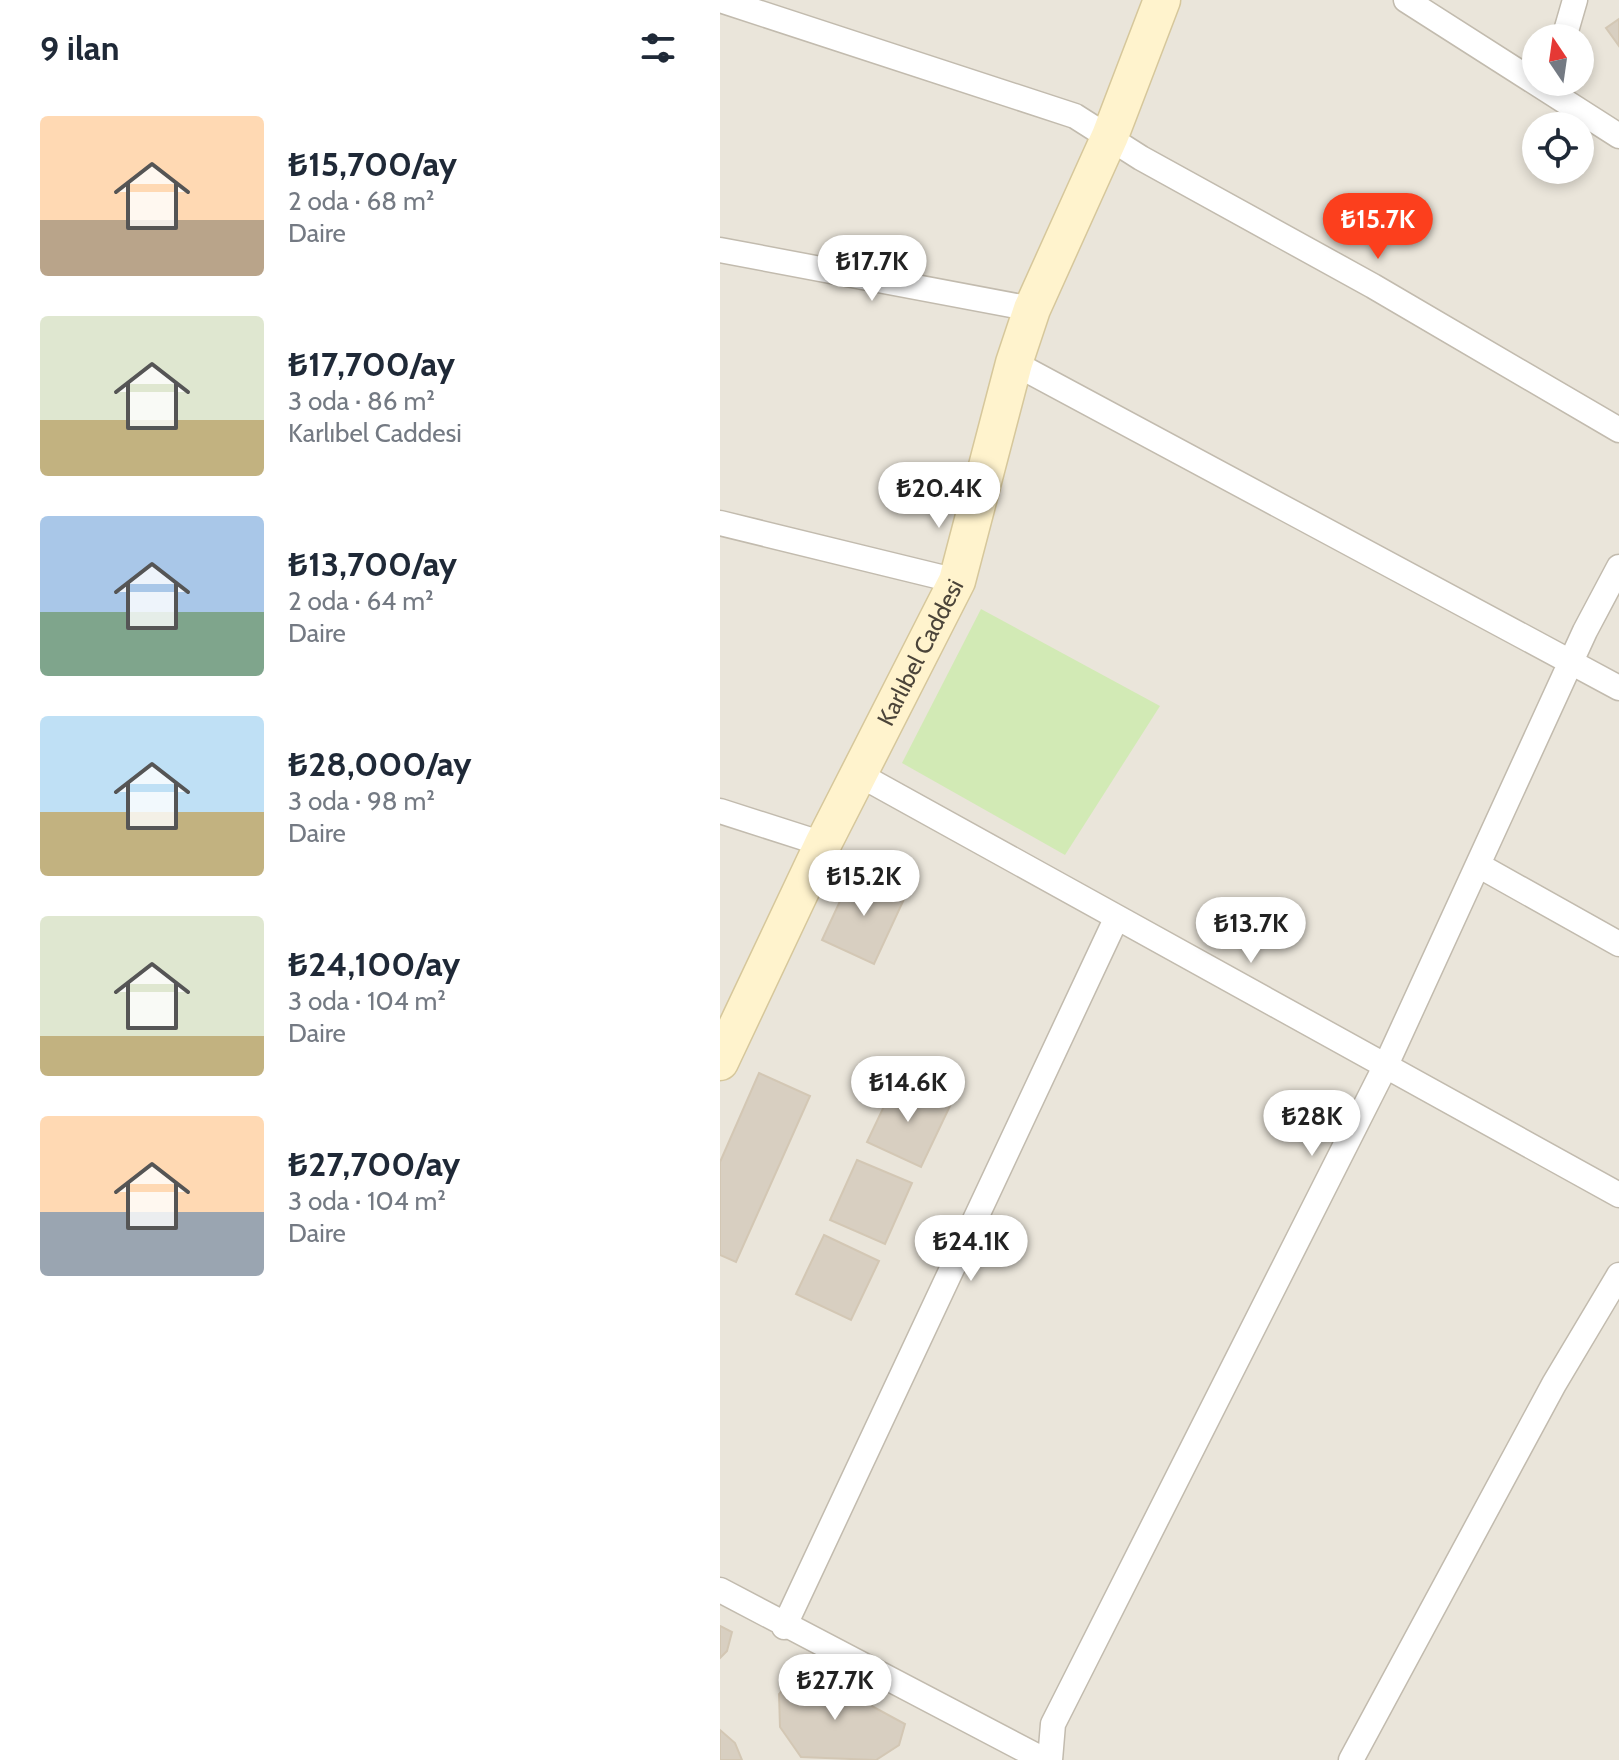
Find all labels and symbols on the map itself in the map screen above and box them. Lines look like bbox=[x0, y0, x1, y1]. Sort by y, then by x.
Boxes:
north arrow bbox=[1522, 24, 1594, 96]
pin: ₺15.7K bbox=[1313, 193, 1443, 261]
pin: ₺17.7K bbox=[807, 235, 937, 303]
pin: ₺20.4K bbox=[874, 462, 1004, 530]
street label: Karlıbel Caddesi bbox=[871, 574, 969, 730]
pin: ₺15.2K bbox=[799, 850, 929, 918]
pin: ₺13.7K bbox=[1186, 897, 1316, 965]
pin: ₺14.6K bbox=[843, 1056, 973, 1124]
pin: ₺28K bbox=[1265, 1090, 1359, 1158]
pin: ₺24.1K bbox=[906, 1215, 1036, 1283]
pin: ₺27.7K bbox=[770, 1654, 900, 1722]

